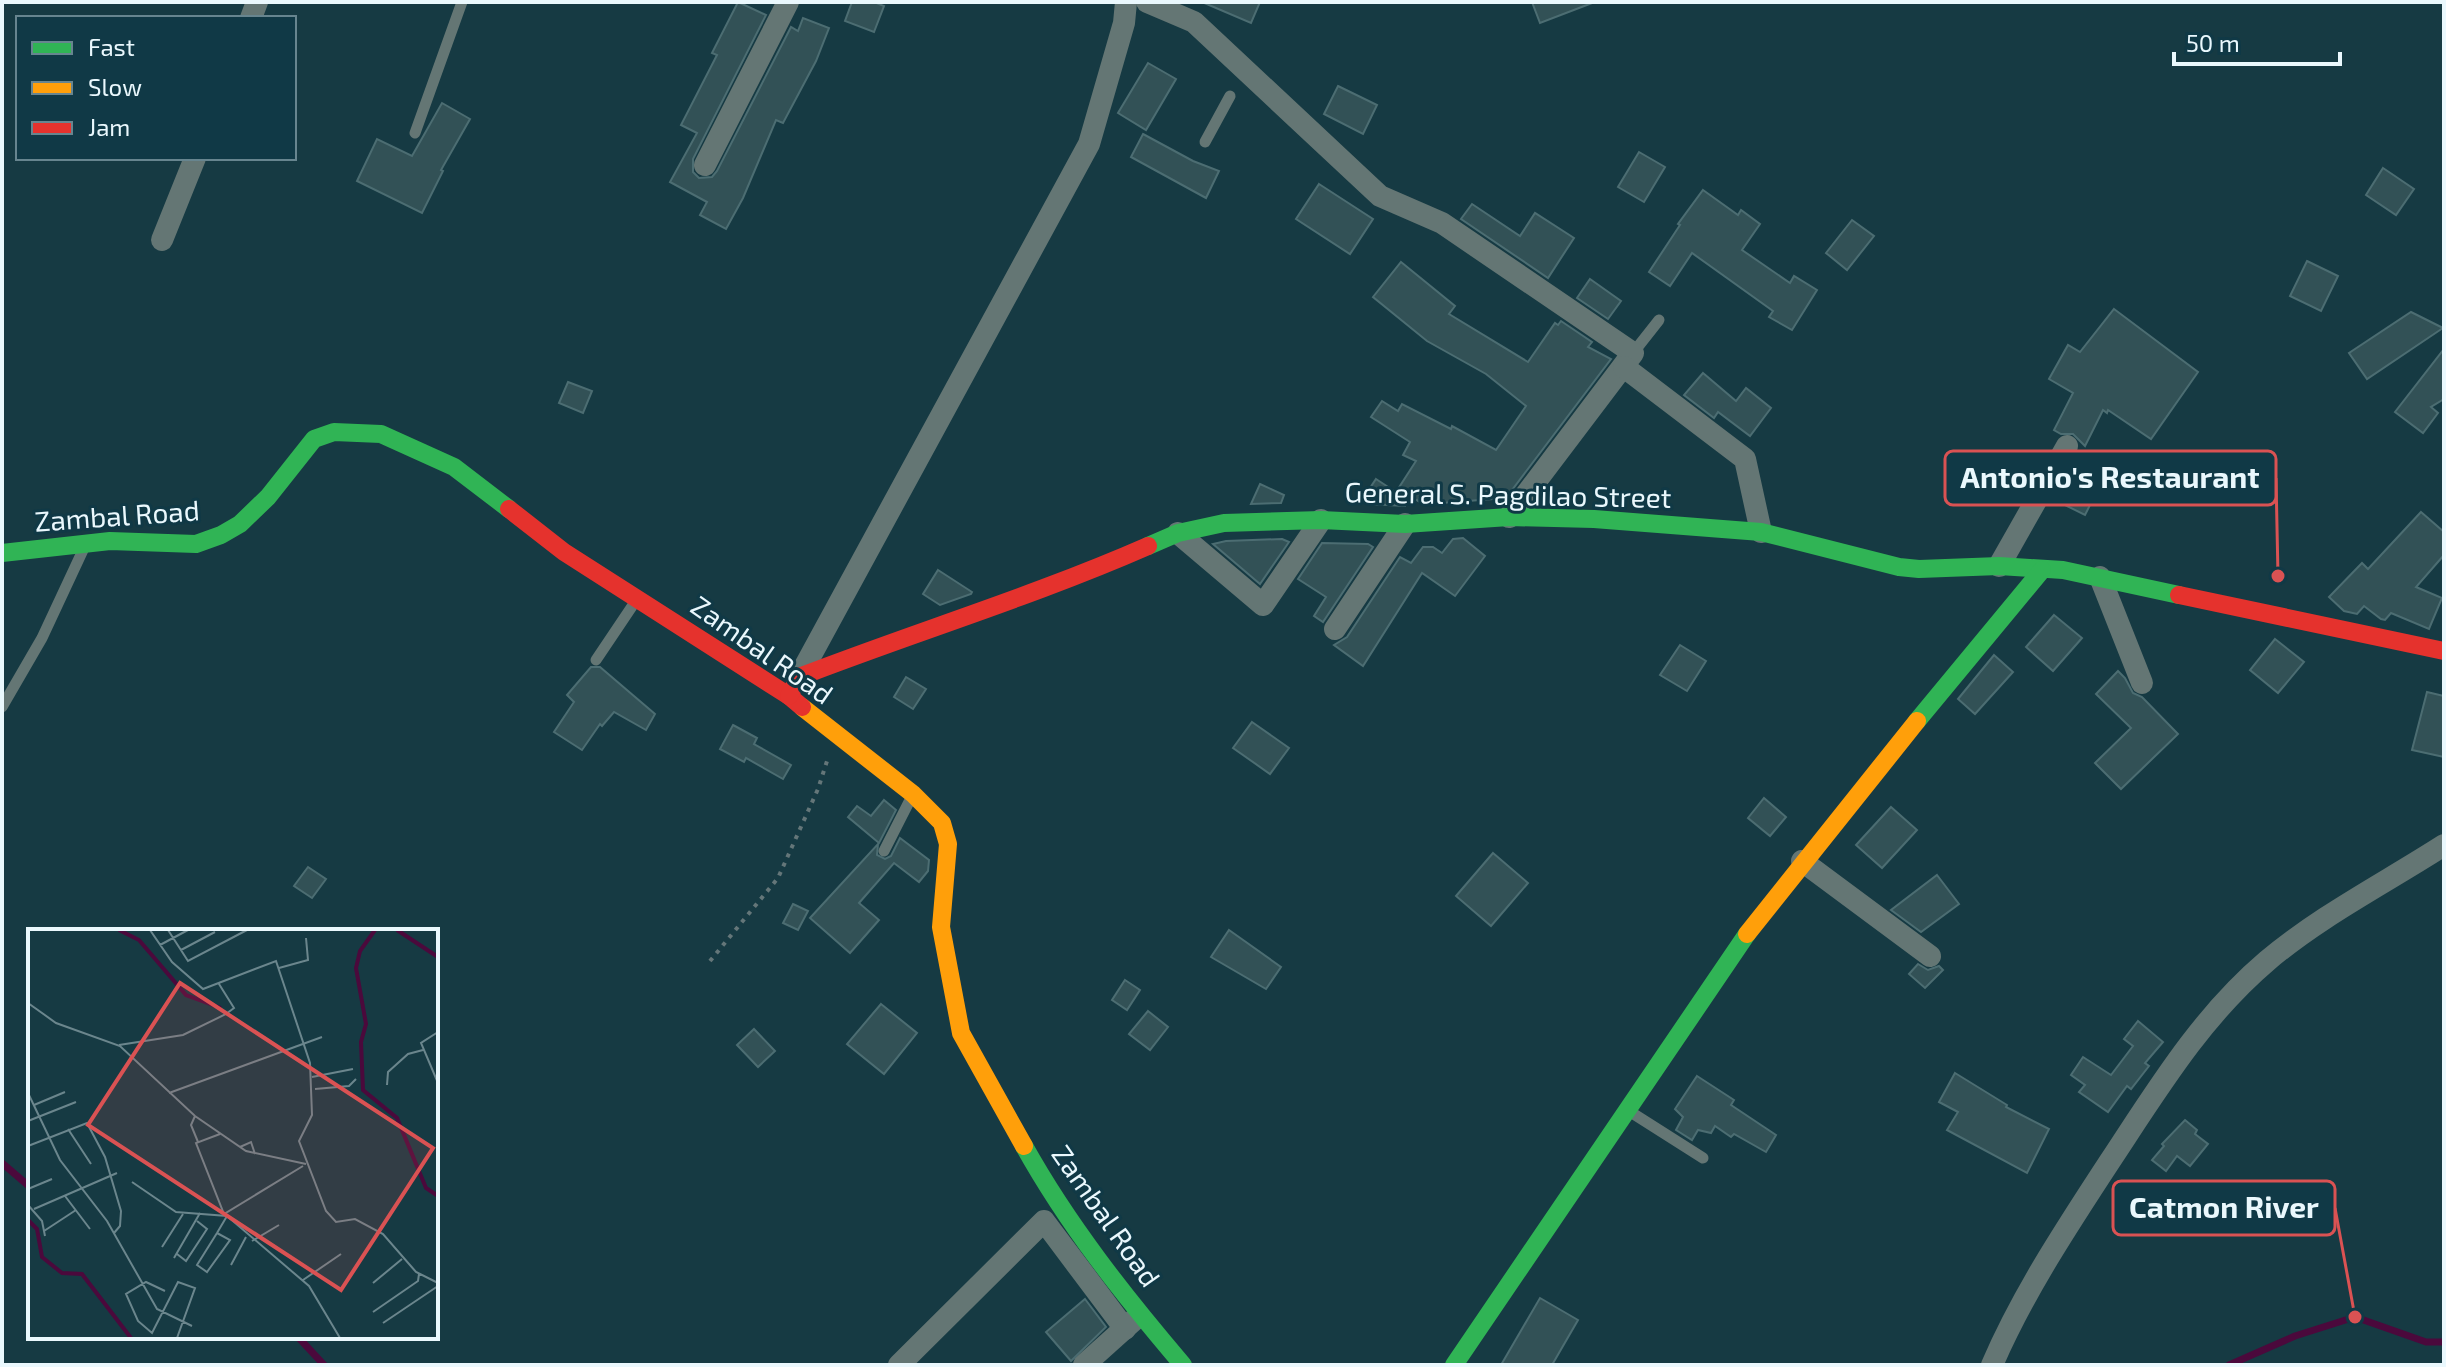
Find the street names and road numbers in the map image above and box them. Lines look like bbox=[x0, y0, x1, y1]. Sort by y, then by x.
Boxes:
street label: General S. Pagdilao Street bbox=[1344, 474, 1672, 514]
street label: Zambal Road bbox=[33, 492, 201, 538]
street label: Zambal Road bbox=[685, 588, 840, 711]
street label: Zambal Road bbox=[1045, 1138, 1168, 1293]

